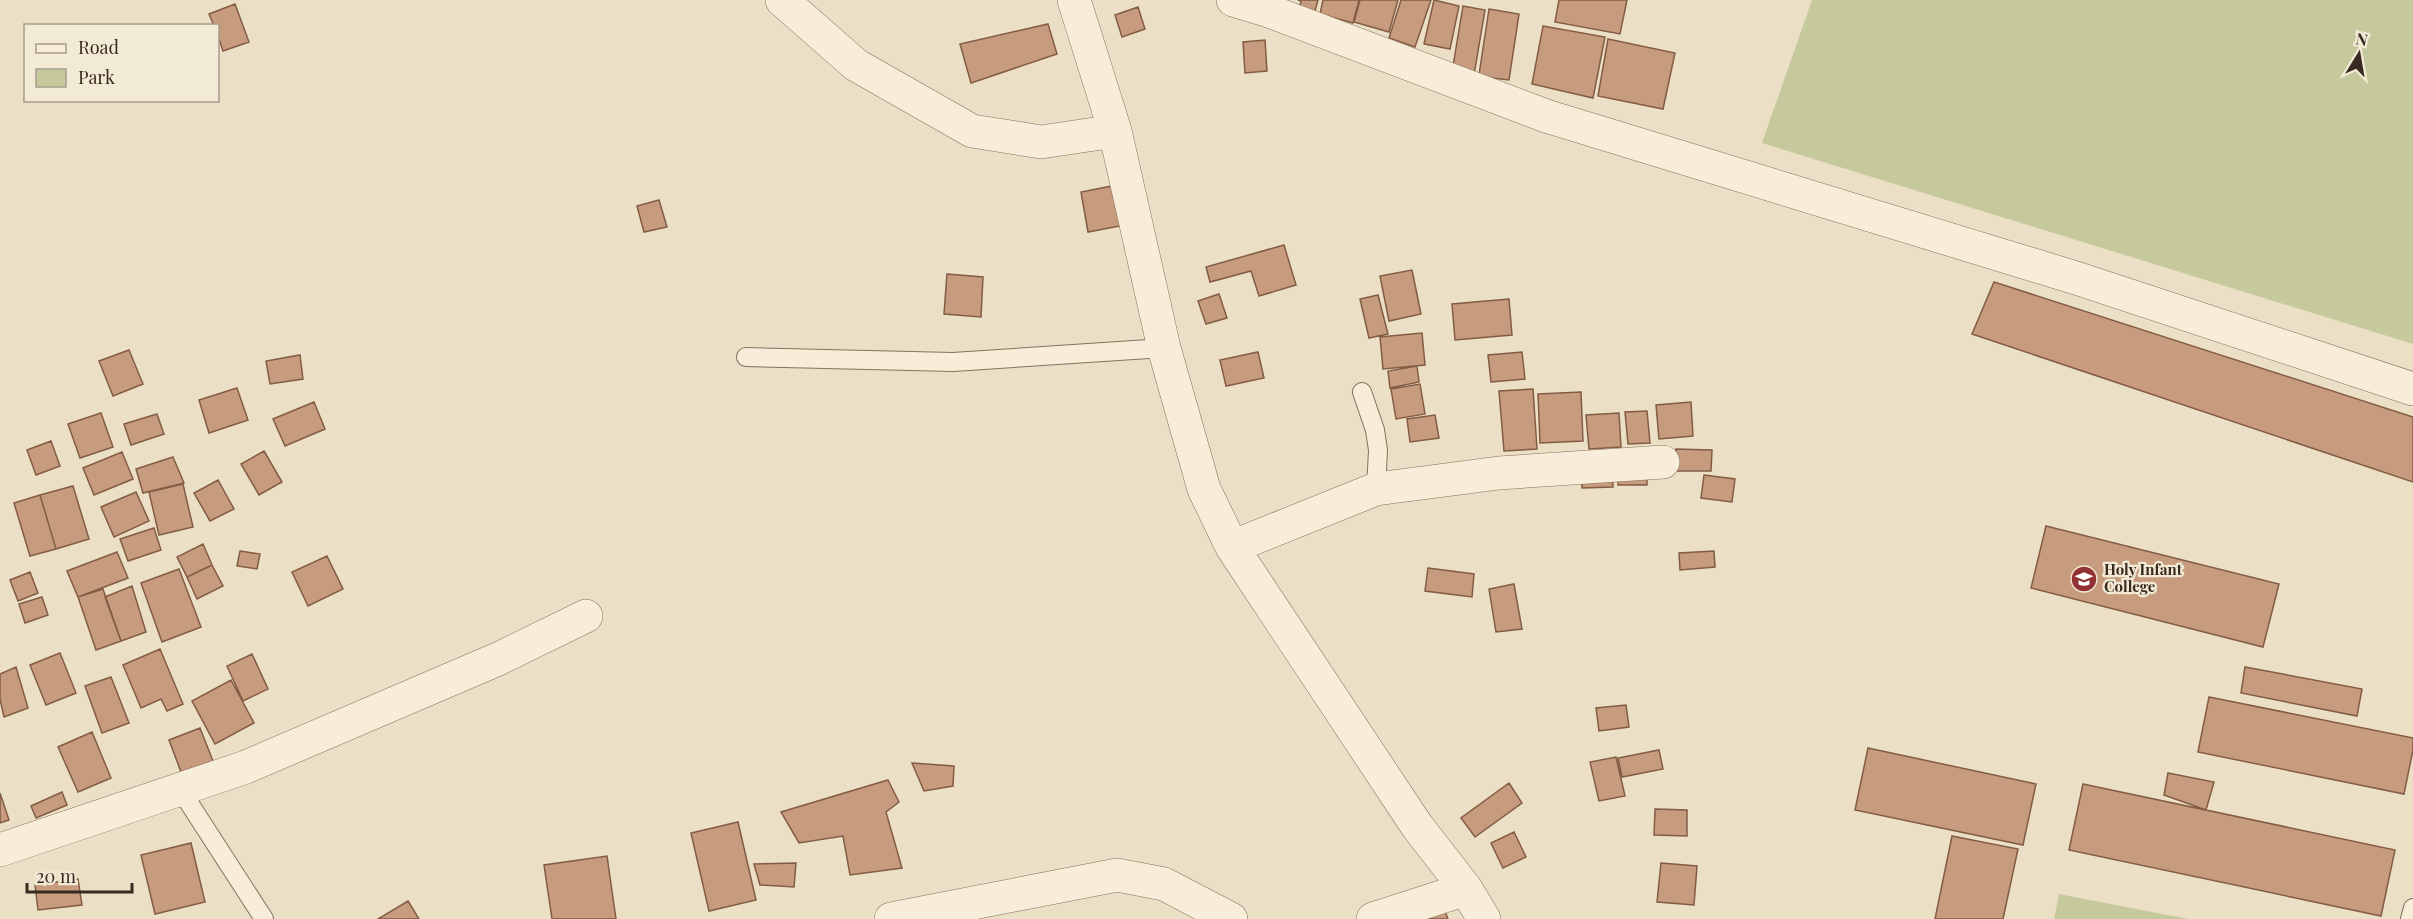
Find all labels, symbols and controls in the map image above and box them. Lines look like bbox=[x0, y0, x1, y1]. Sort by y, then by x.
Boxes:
legend bbox=[24, 24, 219, 102]
north arrow bbox=[2329, 24, 2389, 84]
text: N bbox=[2354, 27, 2370, 50]
text: Road bbox=[78, 35, 119, 59]
text: Park bbox=[78, 65, 115, 89]
place label: Holy Infant College bbox=[2104, 559, 2183, 596]
school or university icon: Holy Infant College bbox=[2069, 564, 2099, 594]
scale bar bbox=[27, 856, 132, 894]
text: 20 m bbox=[36, 864, 76, 888]

